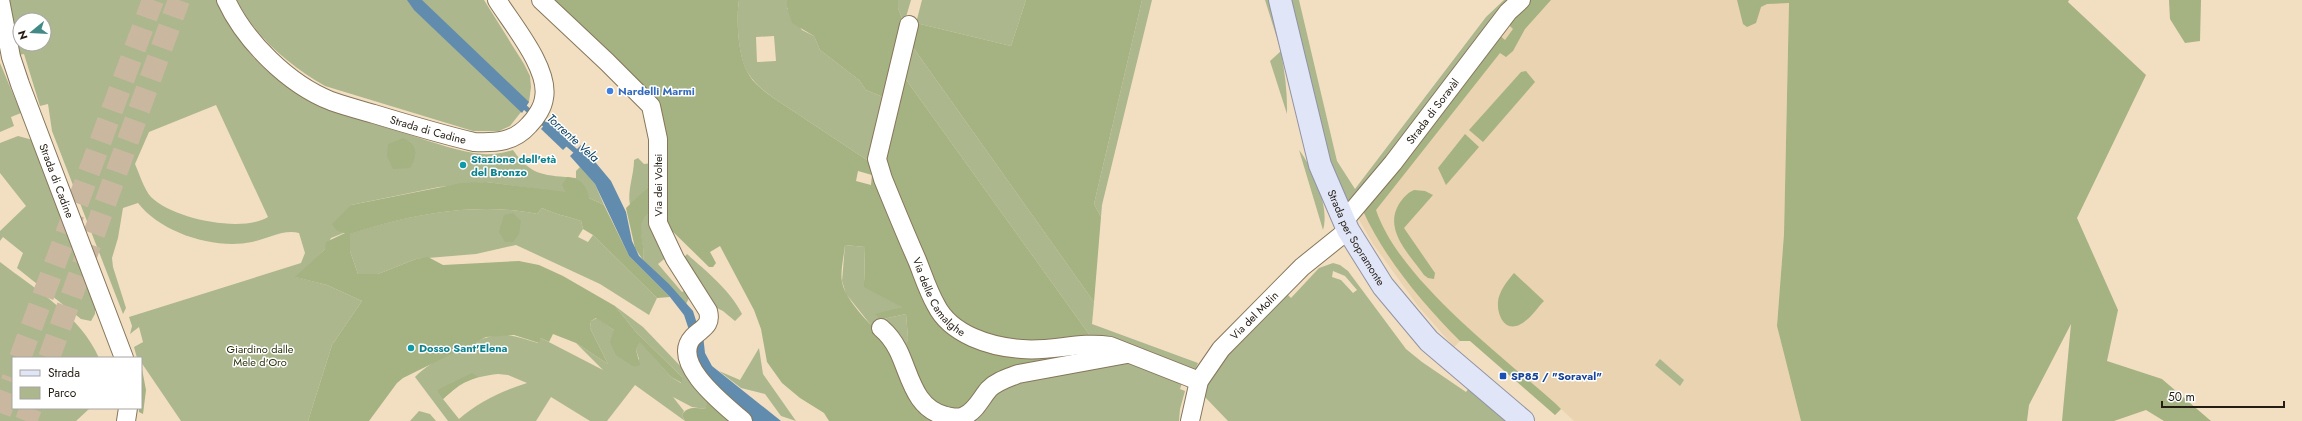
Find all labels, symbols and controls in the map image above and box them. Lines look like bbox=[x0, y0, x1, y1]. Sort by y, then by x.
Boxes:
north arrow bbox=[12, 12, 52, 52]
text: N bbox=[14, 28, 31, 42]
street label: Strada di Soravàl bbox=[1402, 75, 1463, 147]
place label: Nardelli Marmi bbox=[618, 83, 695, 99]
marker: Nardelli Marmi bbox=[605, 86, 615, 96]
water label: Torrente Vela bbox=[543, 110, 603, 167]
street label: Strada di Cadine bbox=[388, 111, 468, 148]
street label: Strada di Cadine bbox=[35, 141, 78, 221]
place label: Stazione dell'età del Bronzo bbox=[471, 151, 556, 180]
street label: Via dei Voltei bbox=[650, 153, 666, 216]
marker: Stazione dell'età del Bronzo bbox=[458, 160, 468, 170]
street label: Strada per Sopramonte bbox=[1323, 187, 1389, 289]
street label: Via delle Camalghe bbox=[909, 255, 969, 340]
street label: Via del Molin bbox=[1226, 288, 1282, 343]
place label: Dosso Sant'Elena bbox=[419, 340, 508, 356]
park label: Giardino dalle Mele d'Oro bbox=[227, 341, 294, 370]
marker: Dosso Sant'Elena bbox=[406, 343, 416, 353]
legend bbox=[12, 357, 142, 409]
text: Strada bbox=[48, 364, 80, 382]
place label: SP85 / "Soraval" bbox=[1511, 368, 1602, 384]
marker: SP85 / "Soraval" bbox=[1498, 371, 1508, 381]
scale bar bbox=[2162, 383, 2284, 409]
text: Parco bbox=[48, 384, 77, 402]
text: 50 m bbox=[2168, 388, 2195, 406]

